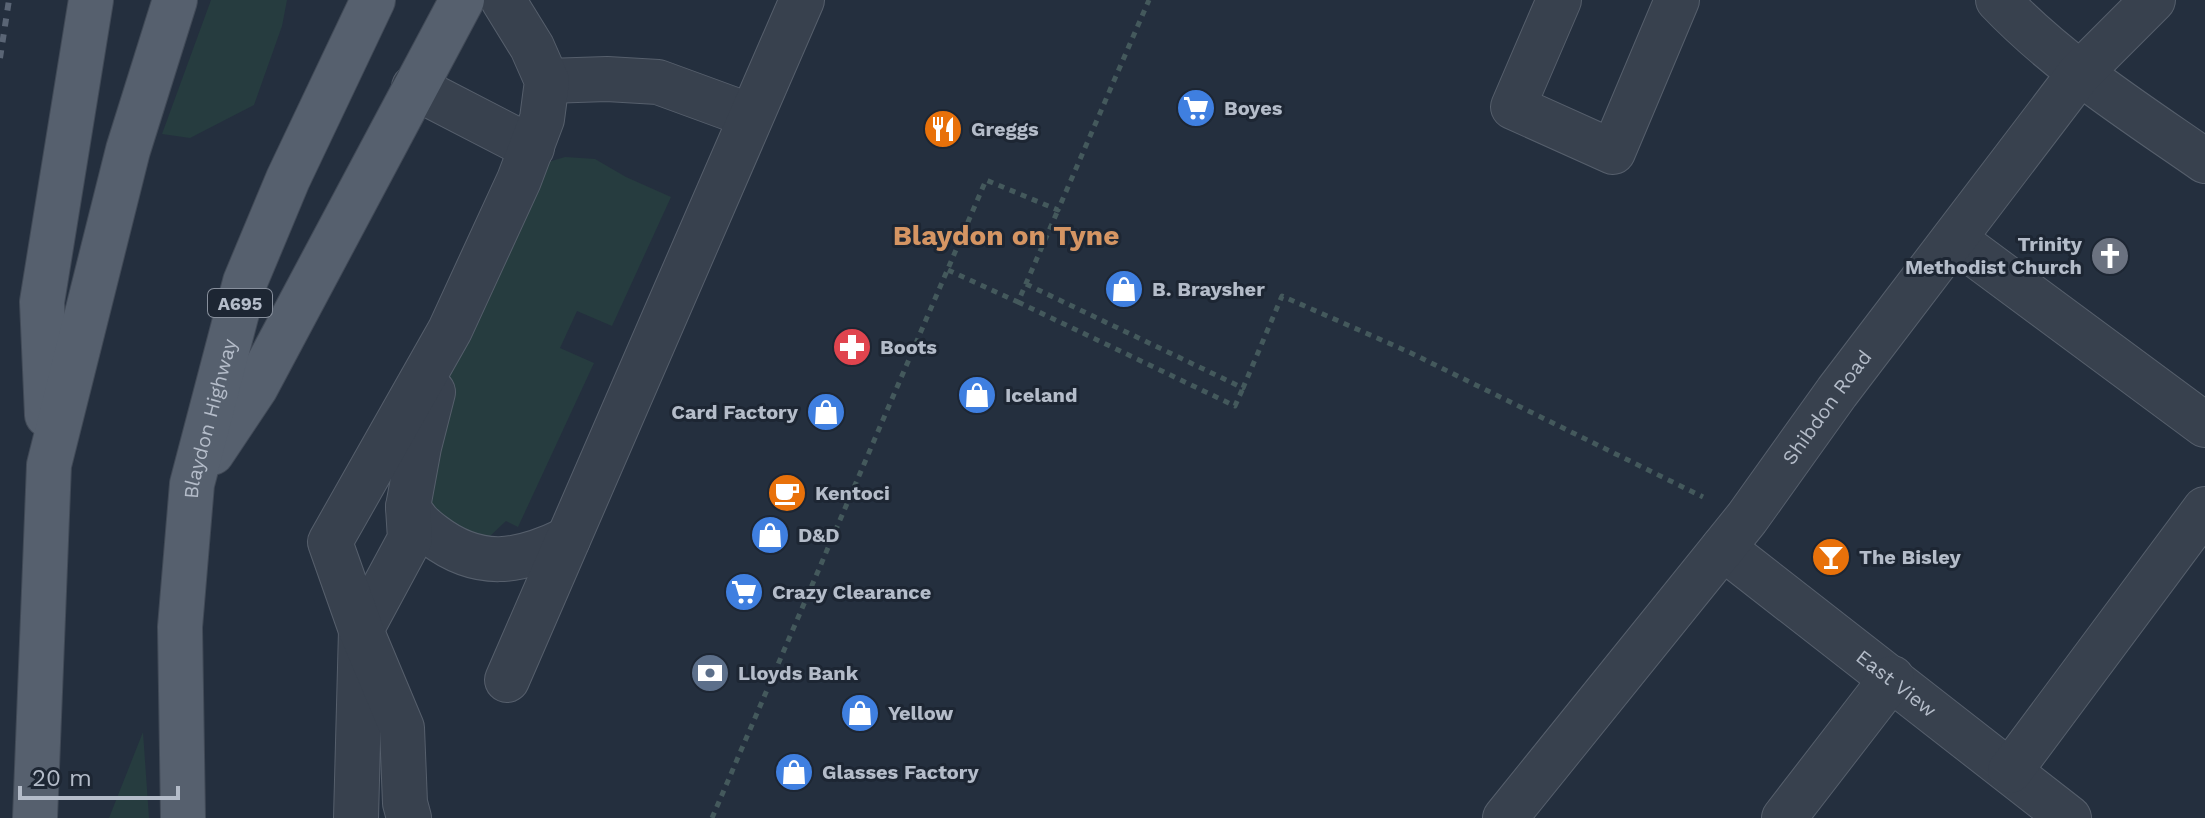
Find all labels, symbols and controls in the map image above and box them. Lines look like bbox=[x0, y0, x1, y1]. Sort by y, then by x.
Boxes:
supermarket icon: Boyes bbox=[1175, 87, 1217, 129]
place label: Boyes bbox=[1224, 96, 1283, 120]
restaurant icon: Greggs bbox=[922, 108, 964, 150]
place label: Greggs bbox=[971, 117, 1039, 141]
district label: Blaydon on Tyne bbox=[893, 219, 1119, 252]
place label: Trinity Methodist Church bbox=[1905, 232, 2083, 279]
church icon: Trinity Methodist Church bbox=[2089, 235, 2131, 277]
shop icon: B. Braysher bbox=[1103, 268, 1145, 310]
place label: B. Braysher bbox=[1152, 277, 1265, 301]
road number: A695 bbox=[208, 289, 272, 317]
pharmacy icon: Boots bbox=[831, 326, 873, 368]
street label: Blaydon Highway bbox=[179, 335, 242, 500]
place label: Boots bbox=[880, 335, 937, 359]
street label: Shibdon Road bbox=[1777, 345, 1877, 469]
shop icon: Iceland bbox=[956, 374, 998, 416]
place label: Iceland bbox=[1005, 383, 1077, 407]
shop icon: Card Factory bbox=[805, 391, 847, 433]
place label: Card Factory bbox=[671, 400, 799, 424]
cafe icon: Kentoci bbox=[766, 472, 808, 514]
place label: Kentoci bbox=[815, 481, 890, 505]
shop icon: D&D bbox=[749, 514, 791, 556]
place label: D&D bbox=[798, 523, 840, 547]
bar icon: The Bisley bbox=[1810, 536, 1852, 578]
place label: The Bisley bbox=[1859, 545, 1962, 569]
supermarket icon: Crazy Clearance bbox=[723, 571, 765, 613]
place label: Crazy Clearance bbox=[772, 580, 931, 604]
street label: East View bbox=[1851, 645, 1942, 722]
bank icon: Lloyds Bank bbox=[689, 652, 731, 694]
place label: Lloyds Bank bbox=[738, 661, 859, 685]
shop icon: Yellow bbox=[839, 692, 881, 734]
place label: Yellow bbox=[888, 701, 953, 725]
scale bar bbox=[20, 750, 178, 800]
shop icon: Glasses Factory bbox=[773, 751, 815, 793]
place label: Glasses Factory bbox=[822, 760, 979, 784]
text: 20 m bbox=[32, 764, 92, 792]

